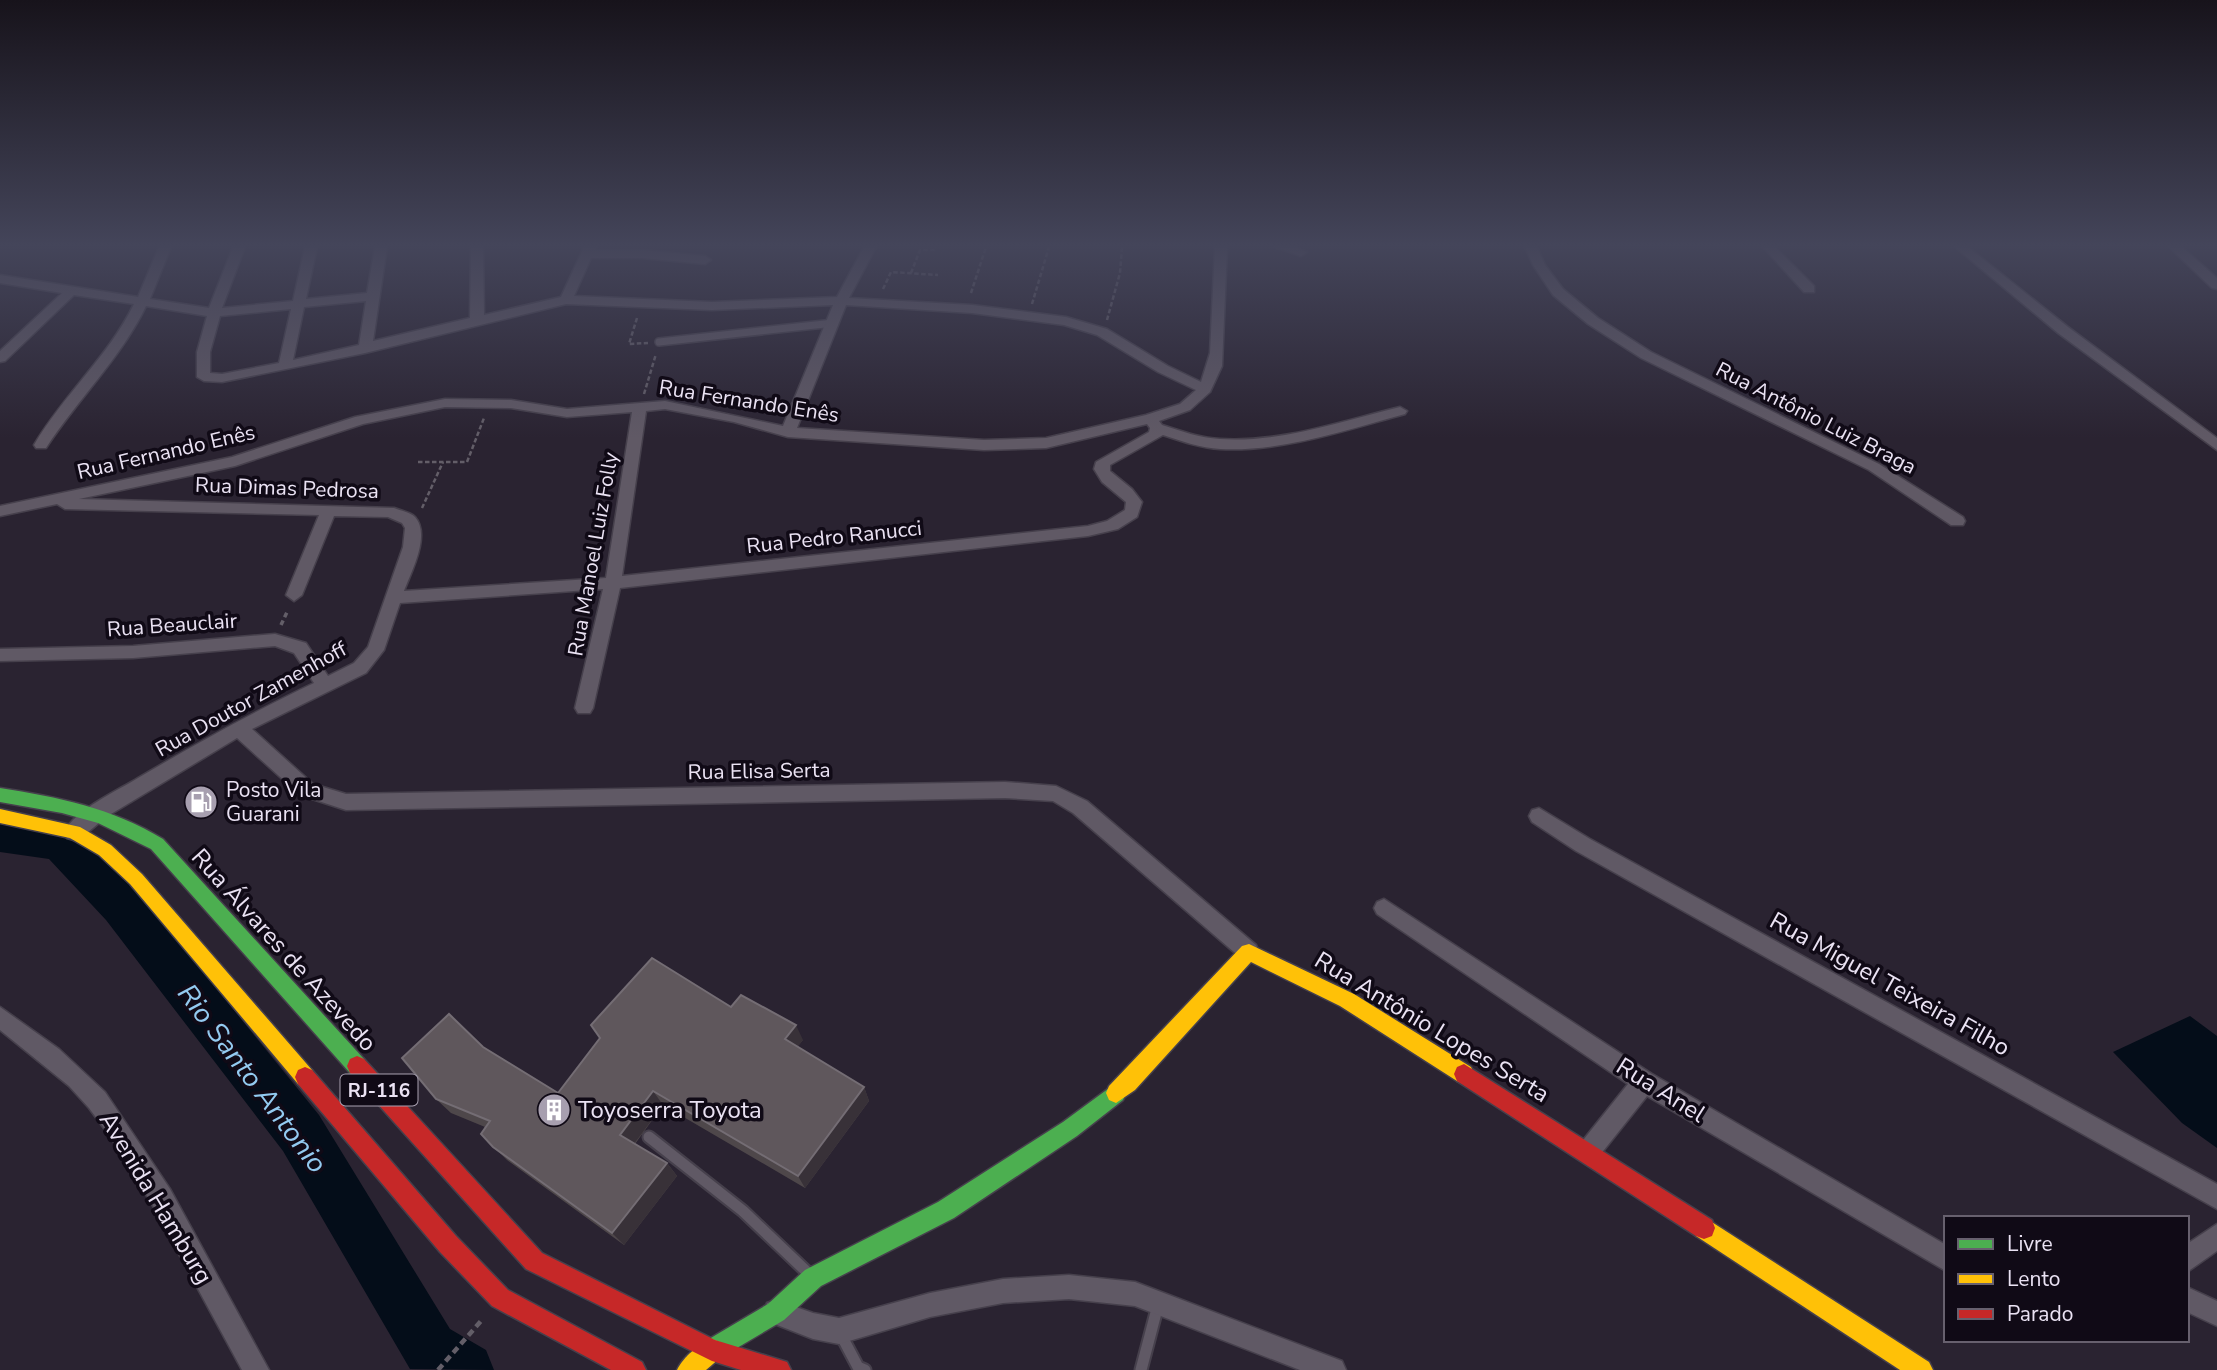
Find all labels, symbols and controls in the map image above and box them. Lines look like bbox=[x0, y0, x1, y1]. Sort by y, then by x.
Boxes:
street label: Rua Antônio Luiz Braga bbox=[1711, 355, 1921, 481]
street label: Rua Fernando Enês bbox=[657, 373, 841, 429]
street label: Rua Fernando Enês bbox=[74, 418, 258, 486]
street label: Rua Manoel Luiz Folly bbox=[561, 450, 625, 658]
street label: Rua Dimas Pedrosa bbox=[195, 471, 379, 505]
street label: Rua Pedro Ranucci bbox=[745, 514, 923, 560]
street label: Rua Beauclair bbox=[106, 606, 238, 644]
street label: Rua Doutor Zamenhoff bbox=[150, 634, 353, 763]
street label: Rua Elisa Serta bbox=[687, 756, 831, 786]
place label: Posto Vila Guarani bbox=[226, 776, 322, 828]
fuel station icon: Posto Vila Guarani bbox=[182, 783, 220, 821]
street label: Rua Álvares de Azevedo bbox=[184, 842, 384, 1058]
street label: Rua Miguel Teixeira Filho bbox=[1764, 905, 2016, 1063]
street label: Rua Antônio Lopes Serta bbox=[1309, 944, 1555, 1110]
water label: Rio Santo Antonio bbox=[168, 976, 336, 1181]
street label: Rua Anel bbox=[1610, 1050, 1712, 1130]
road number: RJ-116 bbox=[340, 1074, 418, 1106]
building icon: Toyoserra Toyota bbox=[535, 1091, 573, 1129]
place label: Toyoserra Toyota bbox=[578, 1094, 762, 1126]
street label: Avenida Hamburg bbox=[92, 1106, 220, 1290]
legend bbox=[1944, 1216, 2189, 1342]
text: Livre bbox=[2007, 1230, 2053, 1258]
text: Lento bbox=[2007, 1265, 2060, 1293]
text: Parado bbox=[2007, 1300, 2073, 1328]

